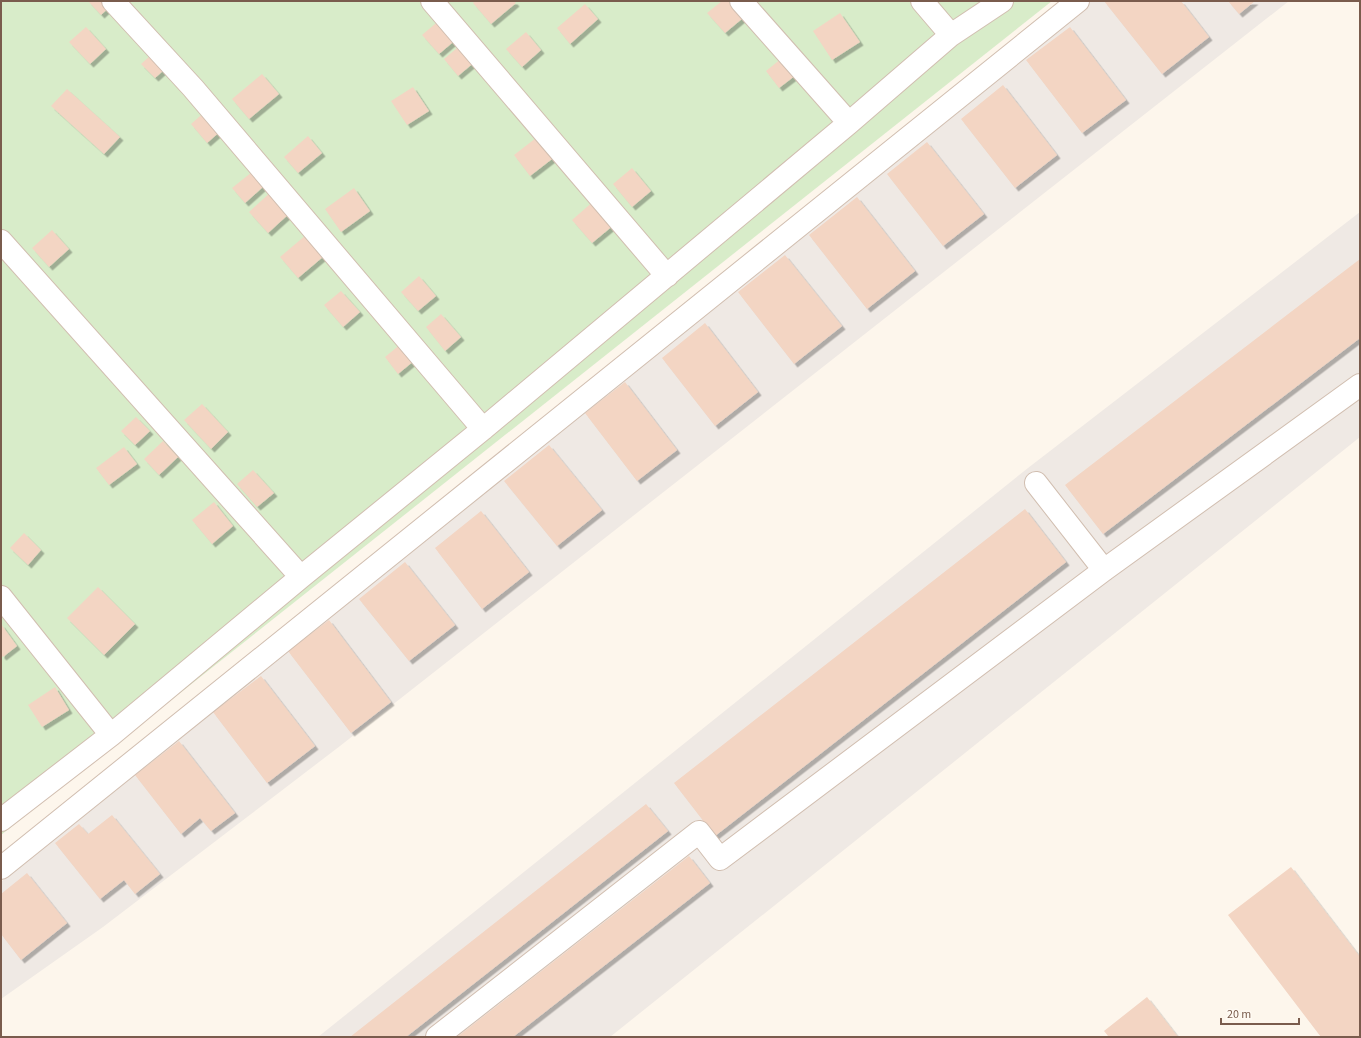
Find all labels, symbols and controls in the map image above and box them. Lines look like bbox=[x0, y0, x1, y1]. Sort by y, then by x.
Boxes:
scale bar bbox=[1221, 1000, 1299, 1026]
text: 20 m bbox=[1227, 1006, 1251, 1023]

